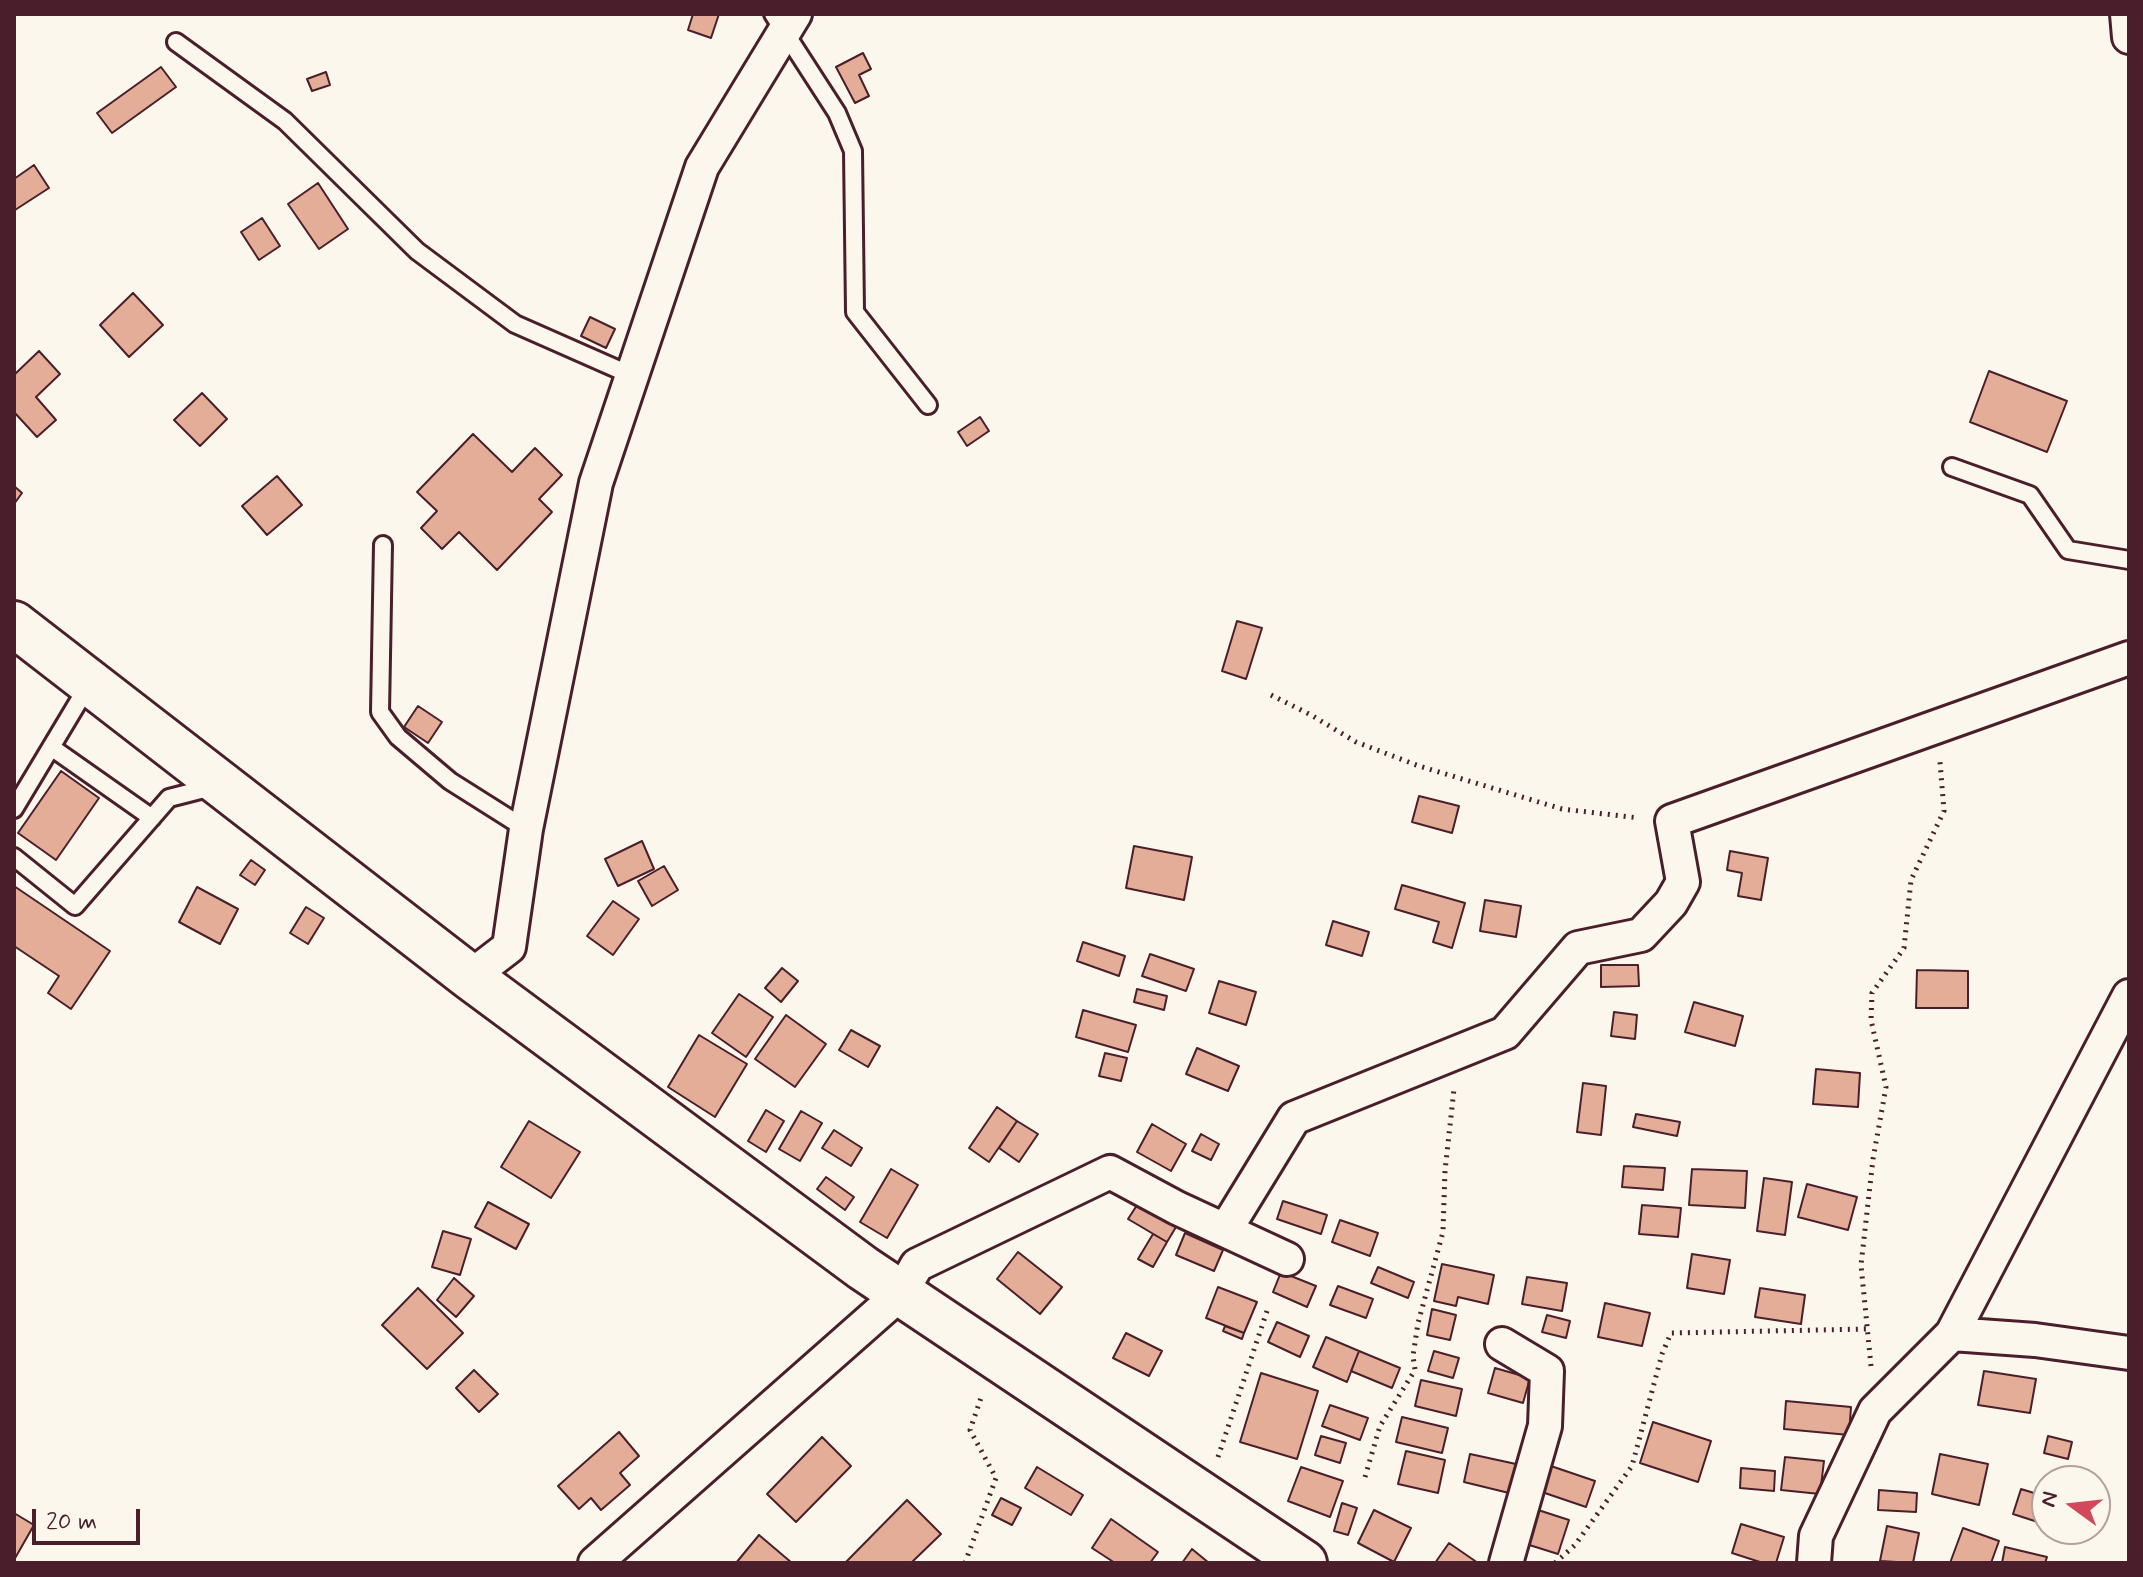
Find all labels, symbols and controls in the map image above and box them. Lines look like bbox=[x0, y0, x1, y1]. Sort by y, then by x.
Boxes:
north arrow bbox=[2031, 1465, 2111, 1545]
text: N bbox=[2034, 1489, 2065, 1510]
scale bar bbox=[36, 1493, 144, 1543]
text: 20 m bbox=[46, 1507, 97, 1538]

